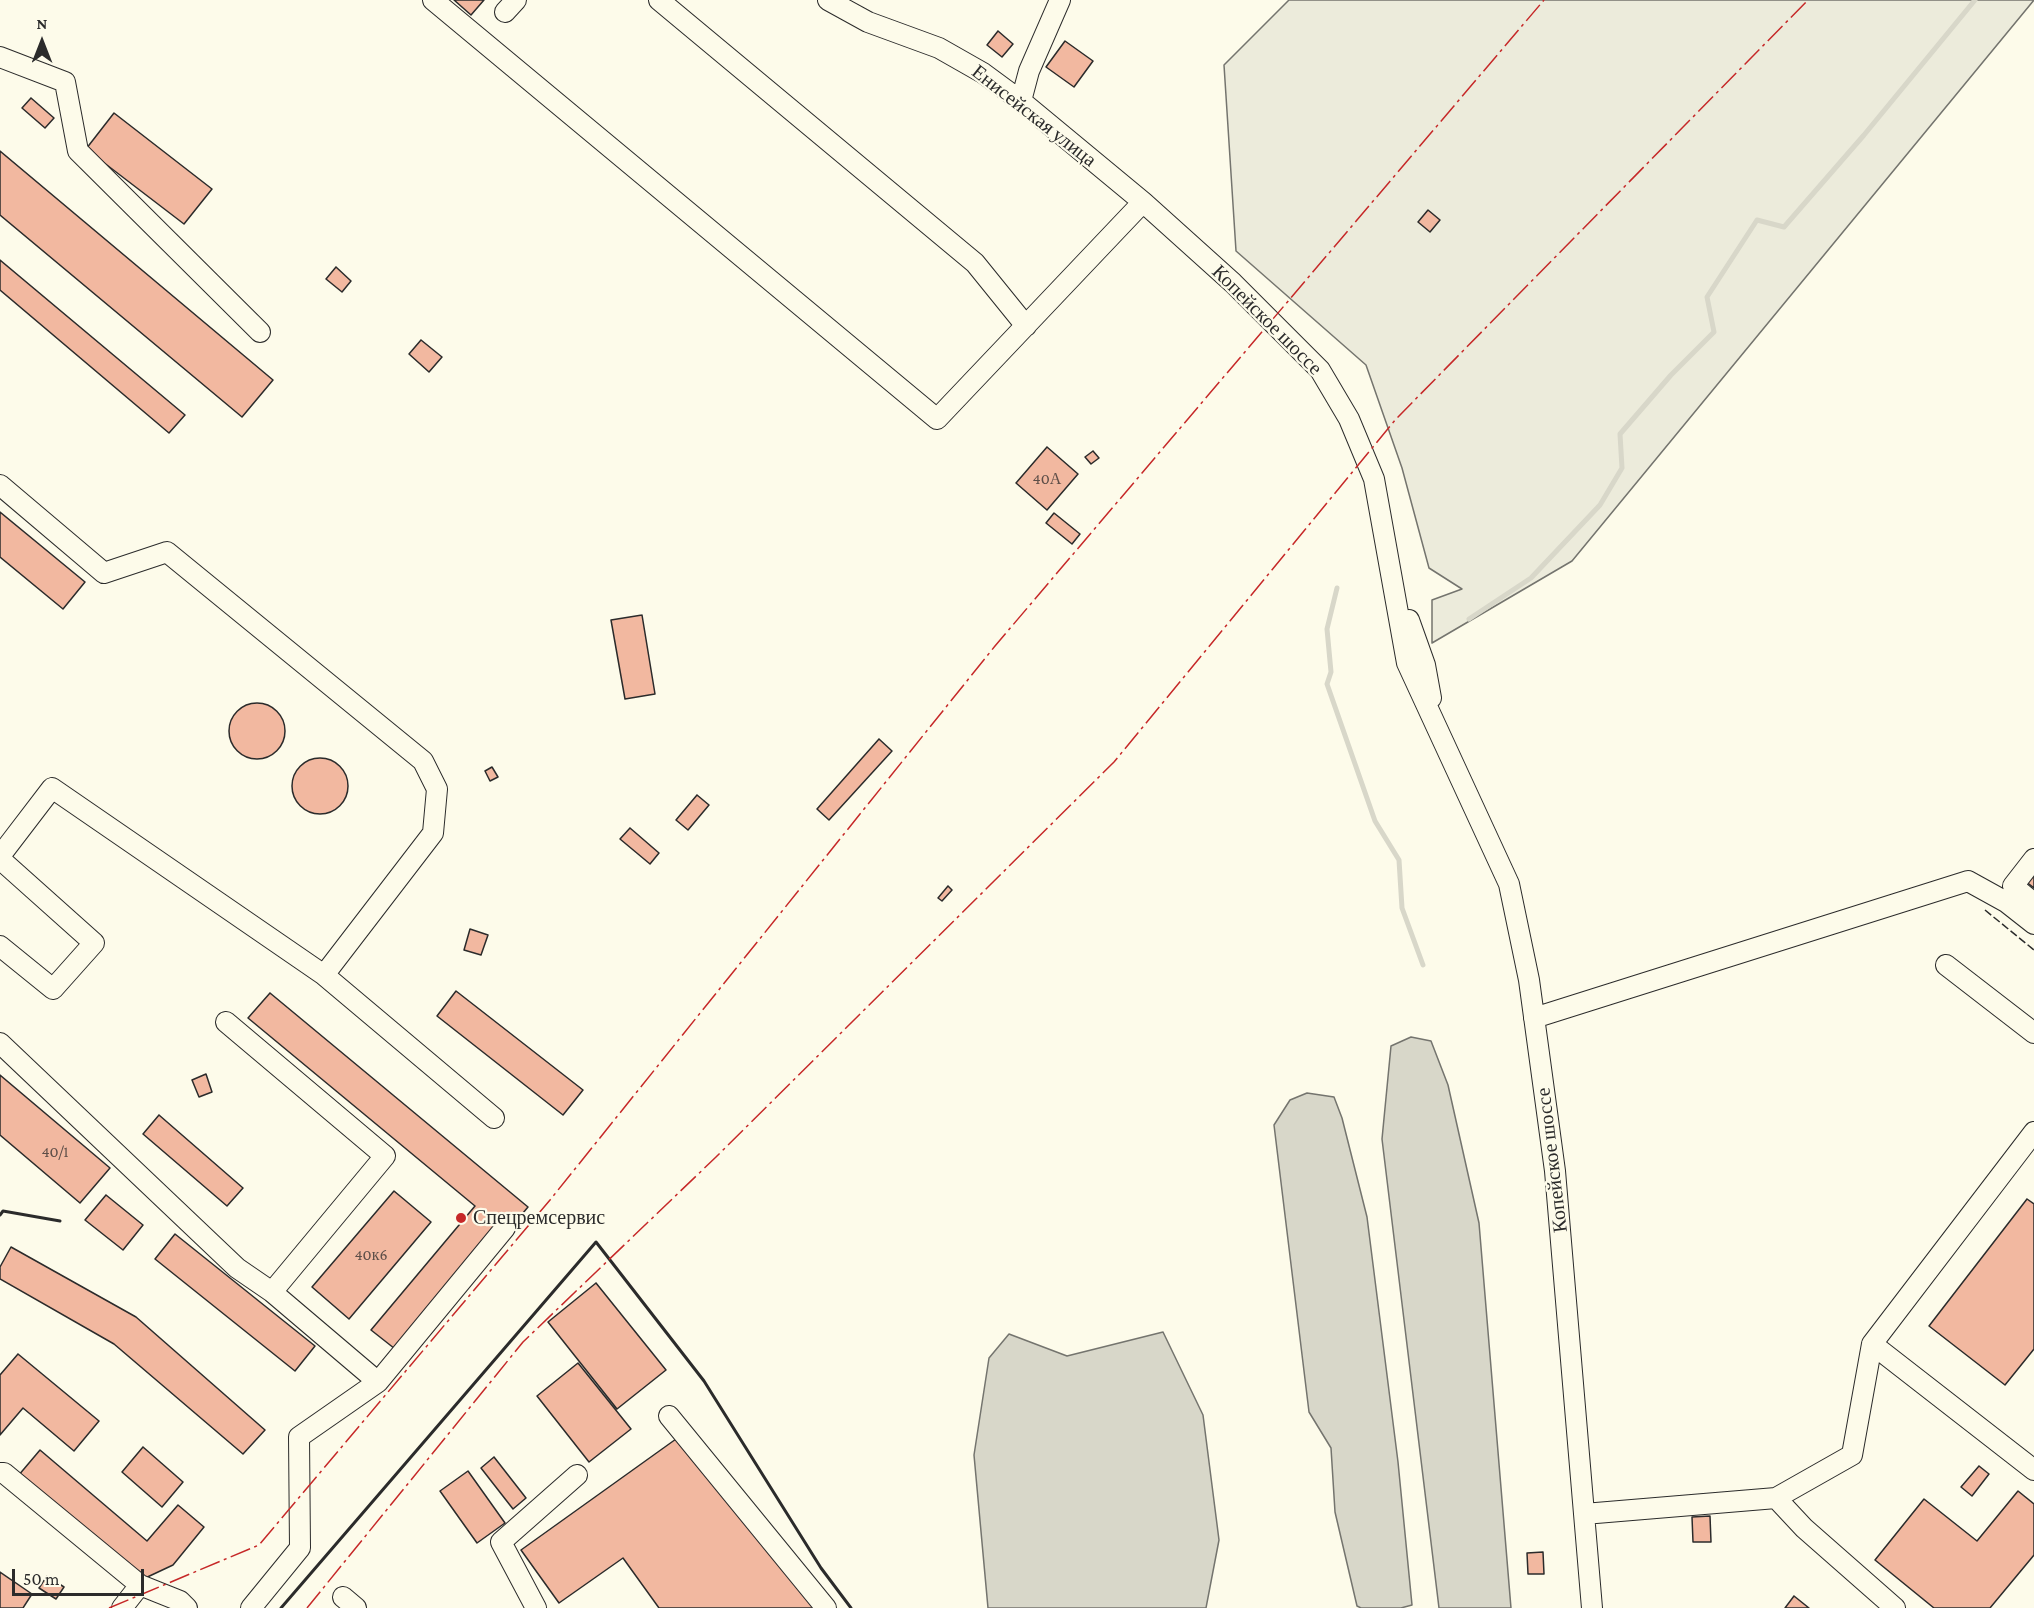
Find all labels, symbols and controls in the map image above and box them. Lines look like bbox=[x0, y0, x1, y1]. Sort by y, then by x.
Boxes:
north arrow bbox=[12, 12, 72, 72]
text: N bbox=[37, 15, 47, 32]
street label: Енисейская улица bbox=[967, 60, 1101, 172]
street label: Копейское шоссе bbox=[1207, 260, 1327, 380]
house number: 40А bbox=[1033, 469, 1061, 489]
street label: Копейское шоссе bbox=[1531, 1086, 1573, 1234]
house number: 40/1 bbox=[41, 1142, 69, 1162]
place label: Спецремсервис bbox=[473, 1206, 605, 1230]
marker: Спецремсервис bbox=[454, 1211, 468, 1225]
house number: 40к6 bbox=[354, 1245, 388, 1265]
scale bar bbox=[15, 1557, 147, 1595]
text: 50 m bbox=[23, 1569, 60, 1589]

